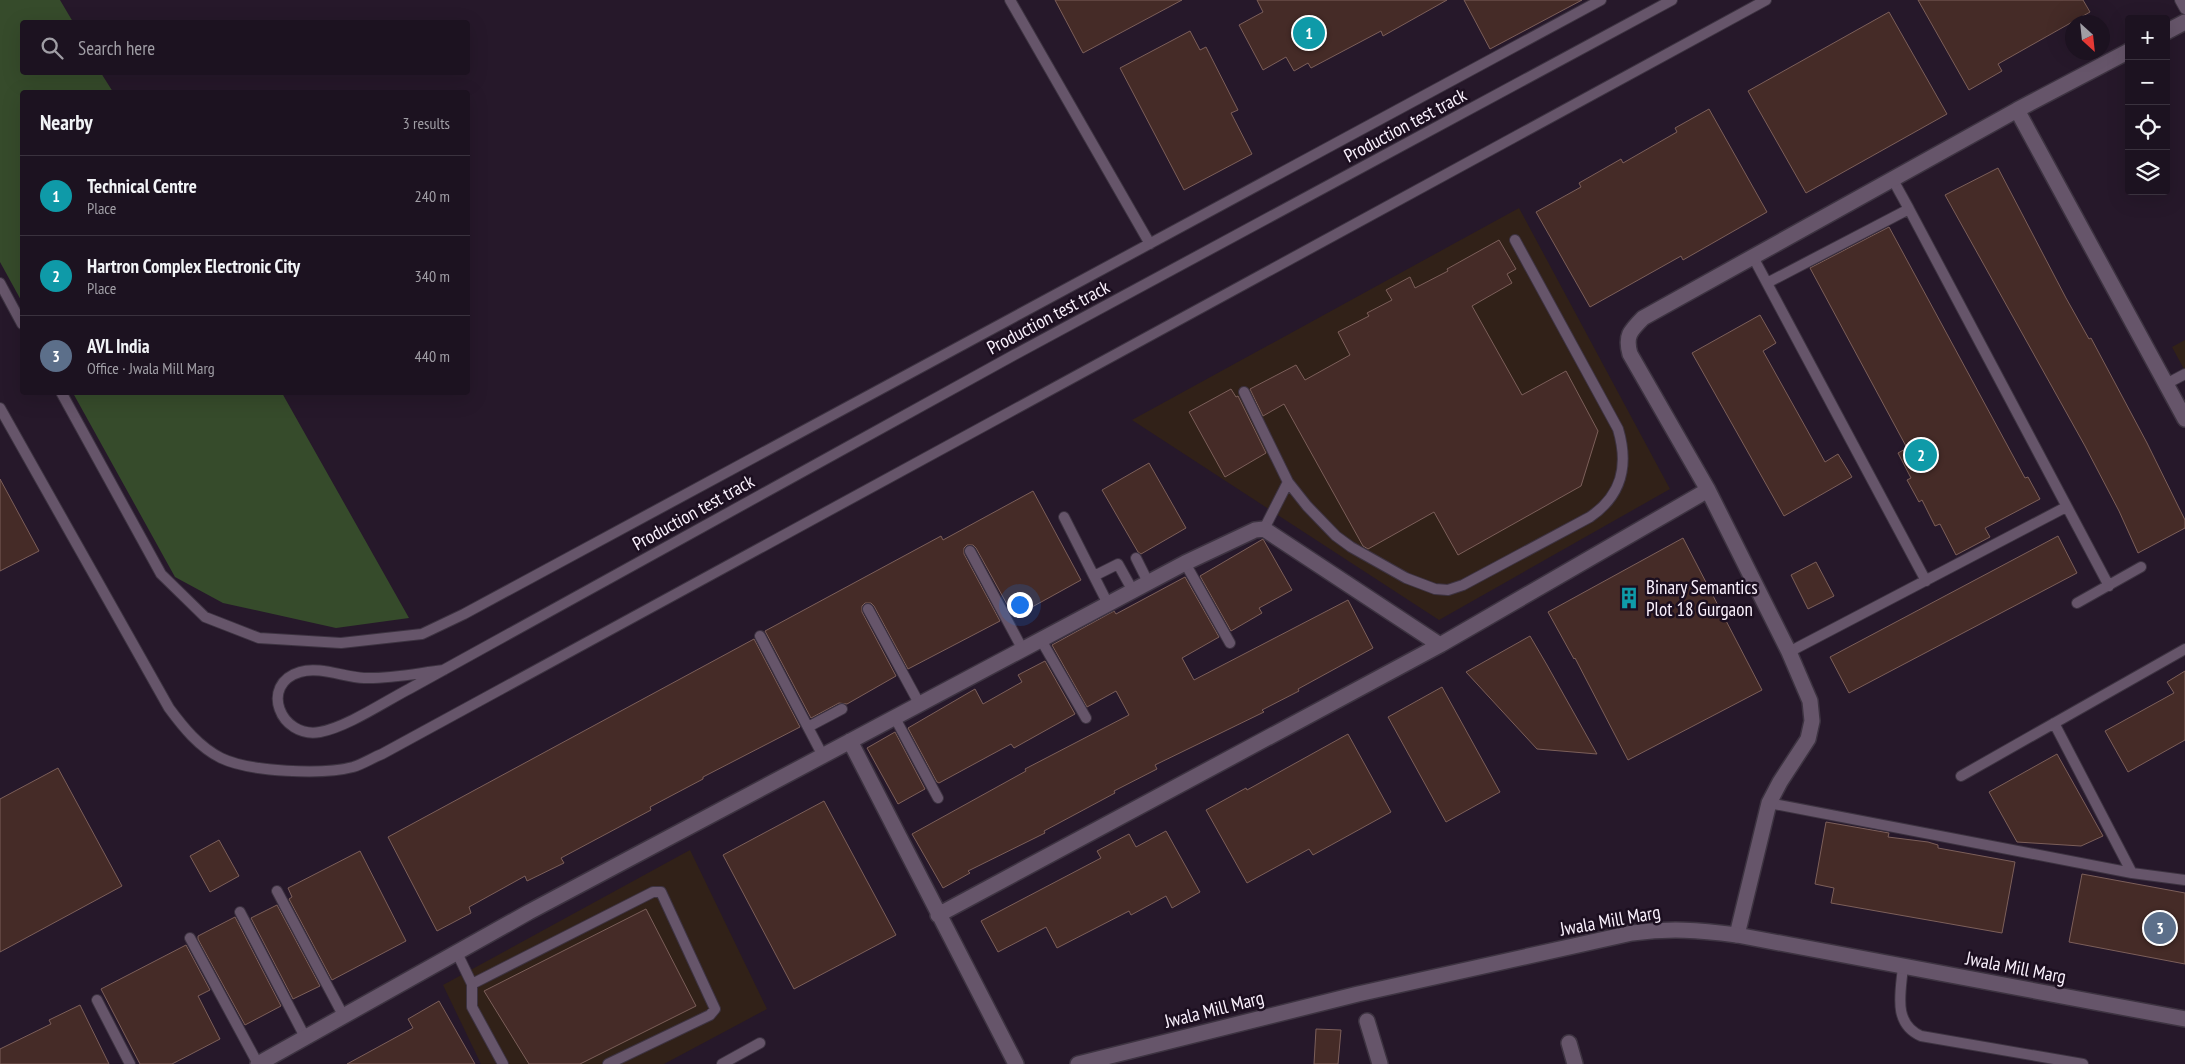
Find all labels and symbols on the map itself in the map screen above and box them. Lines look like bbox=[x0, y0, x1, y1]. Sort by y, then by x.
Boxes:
pin: 1 bbox=[1293, 14, 1325, 52]
north arrow bbox=[2065, 15, 2110, 60]
street label: Production test track bbox=[1340, 82, 1471, 167]
street label: Production test track bbox=[983, 274, 1114, 359]
pin: 2 bbox=[1905, 436, 1937, 474]
street label: Production test track bbox=[628, 468, 759, 555]
place label: Binary Semantics Plot 18 Gurgaon bbox=[1646, 575, 1758, 621]
building icon: Binary Semantics Plot 18 Gurgaon bbox=[1616, 585, 1642, 611]
your location bbox=[1007, 592, 1033, 618]
street label: Jwala Mill Marg bbox=[1557, 899, 1662, 941]
pin: 3 bbox=[2144, 909, 2176, 947]
street label: Jwala Mill Marg bbox=[1963, 945, 2068, 988]
street label: Jwala Mill Marg bbox=[1161, 985, 1266, 1033]

